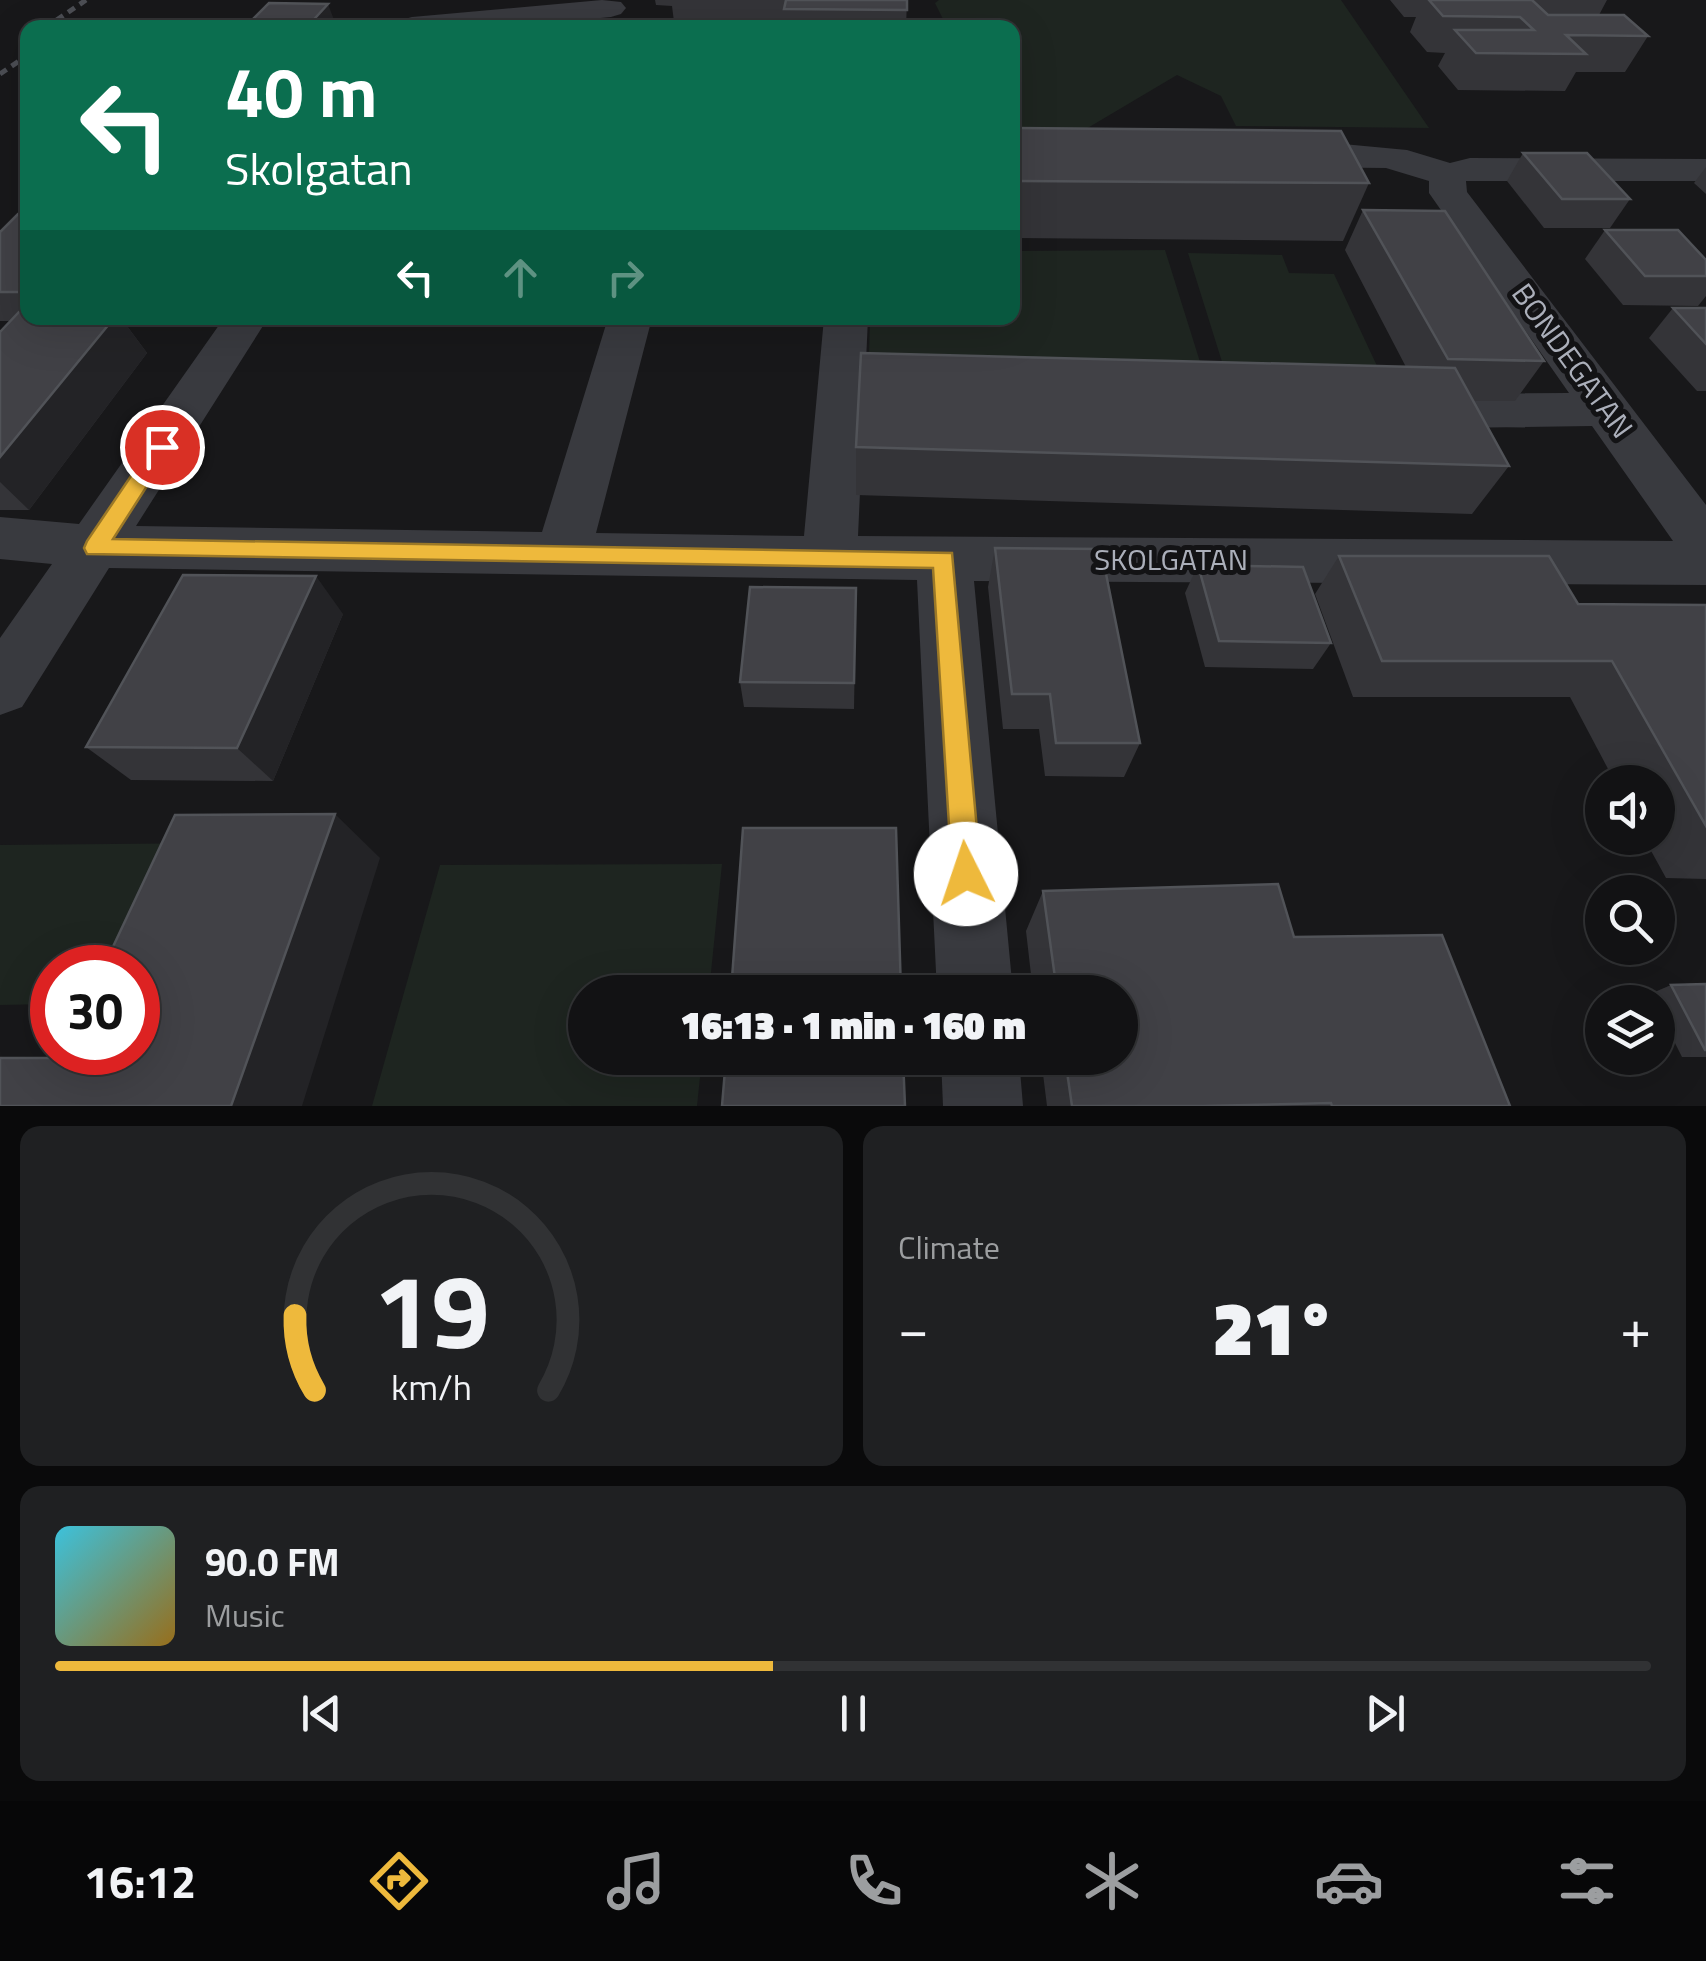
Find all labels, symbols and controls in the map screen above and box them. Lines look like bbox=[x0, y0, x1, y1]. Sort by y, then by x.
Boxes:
text: 40 m bbox=[225, 38, 378, 144]
icon: left bbox=[60, 60, 190, 190]
text: Skolgatan bbox=[225, 134, 413, 202]
icon: left bbox=[388, 250, 443, 305]
icon: ahead bbox=[493, 250, 548, 305]
icon: right bbox=[598, 250, 653, 305]
street label: BONDEGATAN bbox=[1501, 273, 1645, 447]
pin bbox=[120, 405, 205, 490]
icon: arrive bbox=[135, 420, 190, 475]
street label: SKOLGATAN bbox=[1094, 536, 1248, 582]
map controls bbox=[1585, 765, 1675, 1075]
button: sound bbox=[1585, 765, 1675, 855]
position arrow bbox=[914, 822, 1018, 926]
button: search bbox=[1585, 875, 1675, 965]
speed limit sign: 30 bbox=[30, 945, 160, 1075]
button: layers bbox=[1585, 985, 1675, 1075]
text: 16:13 · 1 min · 160 m bbox=[680, 996, 1026, 1054]
text: Climate bbox=[898, 1223, 1000, 1271]
text: 19 bbox=[373, 1230, 490, 1388]
text: 21° bbox=[1213, 1270, 1336, 1384]
text: − bbox=[898, 1286, 929, 1369]
text: + bbox=[1620, 1286, 1651, 1369]
text: km/h bbox=[391, 1359, 472, 1414]
text: 90.0 FM bbox=[205, 1533, 340, 1591]
text: Music bbox=[205, 1591, 285, 1639]
icon: previous bbox=[294, 1686, 349, 1741]
icon: pause bbox=[826, 1686, 881, 1741]
icon: next bbox=[1358, 1686, 1413, 1741]
icon: directions bbox=[364, 1846, 434, 1916]
icon: music bbox=[601, 1846, 671, 1916]
icon: phone bbox=[839, 1846, 909, 1916]
icon: climate bbox=[1077, 1846, 1147, 1916]
icon: car bbox=[1314, 1846, 1384, 1916]
icon: filters bbox=[1552, 1846, 1622, 1916]
text: 16:12 bbox=[84, 1847, 196, 1915]

